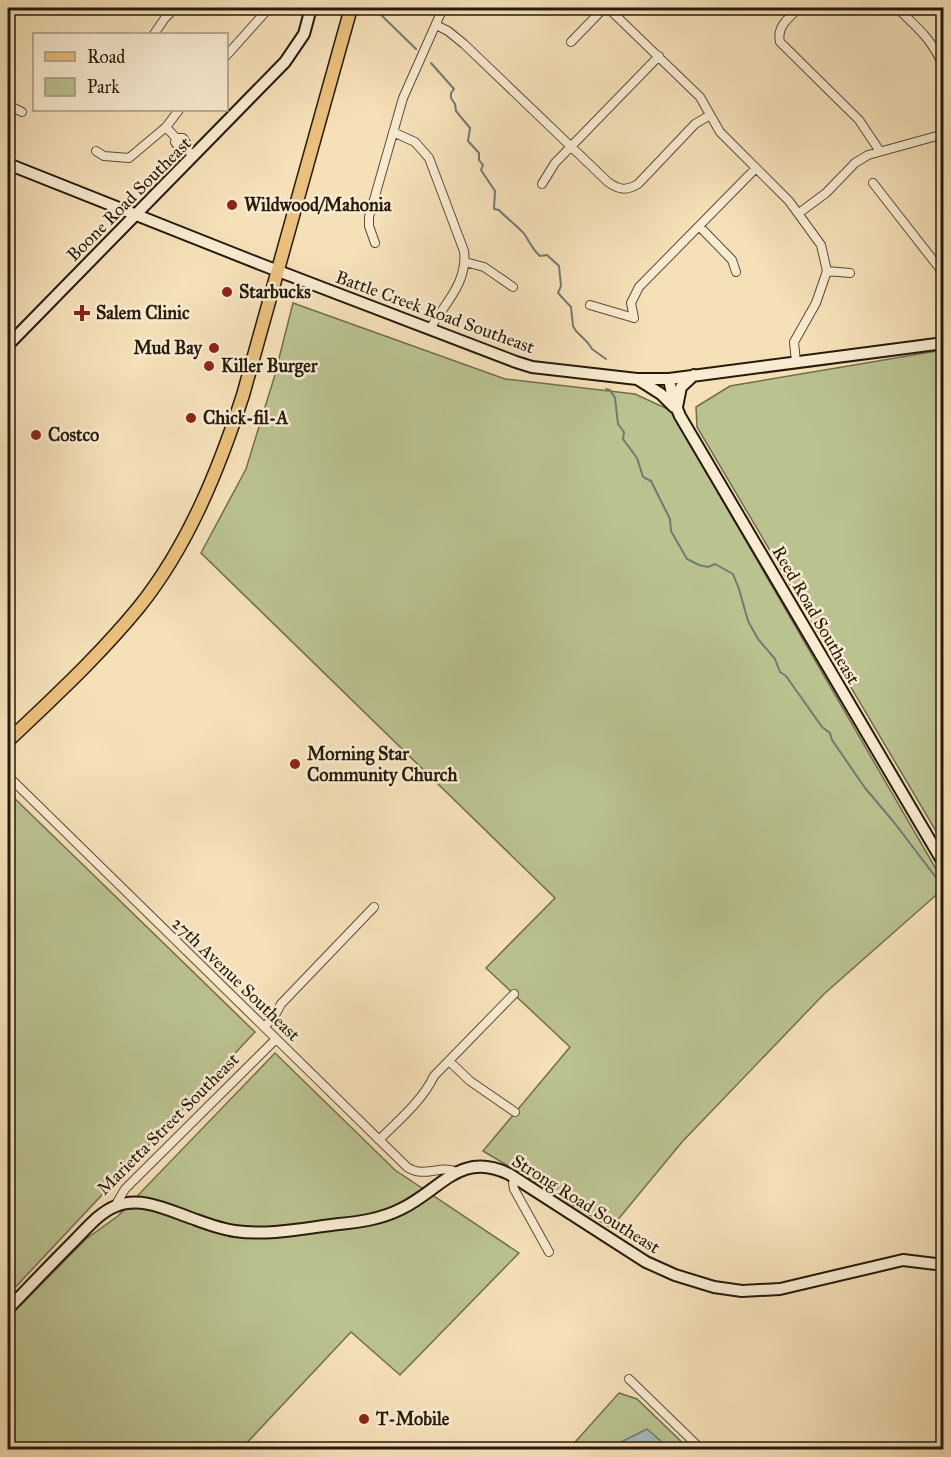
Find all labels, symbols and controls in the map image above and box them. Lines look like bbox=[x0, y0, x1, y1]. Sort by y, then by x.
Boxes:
legend bbox=[33, 33, 228, 111]
text: Road bbox=[87, 46, 125, 68]
text: Park bbox=[87, 76, 120, 98]
street label: Boone Road Southeast bbox=[62, 132, 196, 266]
place label: Wildwood/Mahonia bbox=[244, 194, 392, 216]
marker: Wildwood/Mahonia bbox=[225, 198, 239, 212]
street label: Battle Creek Road Southeast bbox=[332, 266, 538, 359]
place label: Starbucks bbox=[239, 281, 311, 303]
marker: Starbucks bbox=[220, 285, 234, 299]
place label: Salem Clinic bbox=[96, 302, 190, 324]
marker: Salem Clinic bbox=[73, 304, 91, 322]
place label: Mud Bay bbox=[133, 337, 204, 360]
marker: Mud Bay bbox=[207, 341, 221, 355]
place label: Killer Burger bbox=[221, 355, 319, 378]
marker: Killer Burger bbox=[202, 359, 216, 373]
place label: Chick-fil-A bbox=[203, 407, 289, 429]
marker: Chick-fil-A bbox=[184, 411, 198, 425]
place label: Costco bbox=[48, 424, 99, 446]
marker: Costco bbox=[29, 428, 43, 442]
street label: Reed Road Southeast bbox=[767, 542, 865, 689]
place label: Morning Star Community Church bbox=[307, 743, 458, 787]
marker: Morning Star Community Church bbox=[288, 757, 302, 771]
street label: 27th Avenue Southeast bbox=[167, 912, 305, 1046]
street label: Marietta Street Southeast bbox=[92, 1048, 244, 1200]
street label: Strong Road Southeast bbox=[507, 1150, 665, 1260]
place label: T-Mobile bbox=[375, 1408, 450, 1430]
marker: T-Mobile bbox=[357, 1412, 371, 1426]

